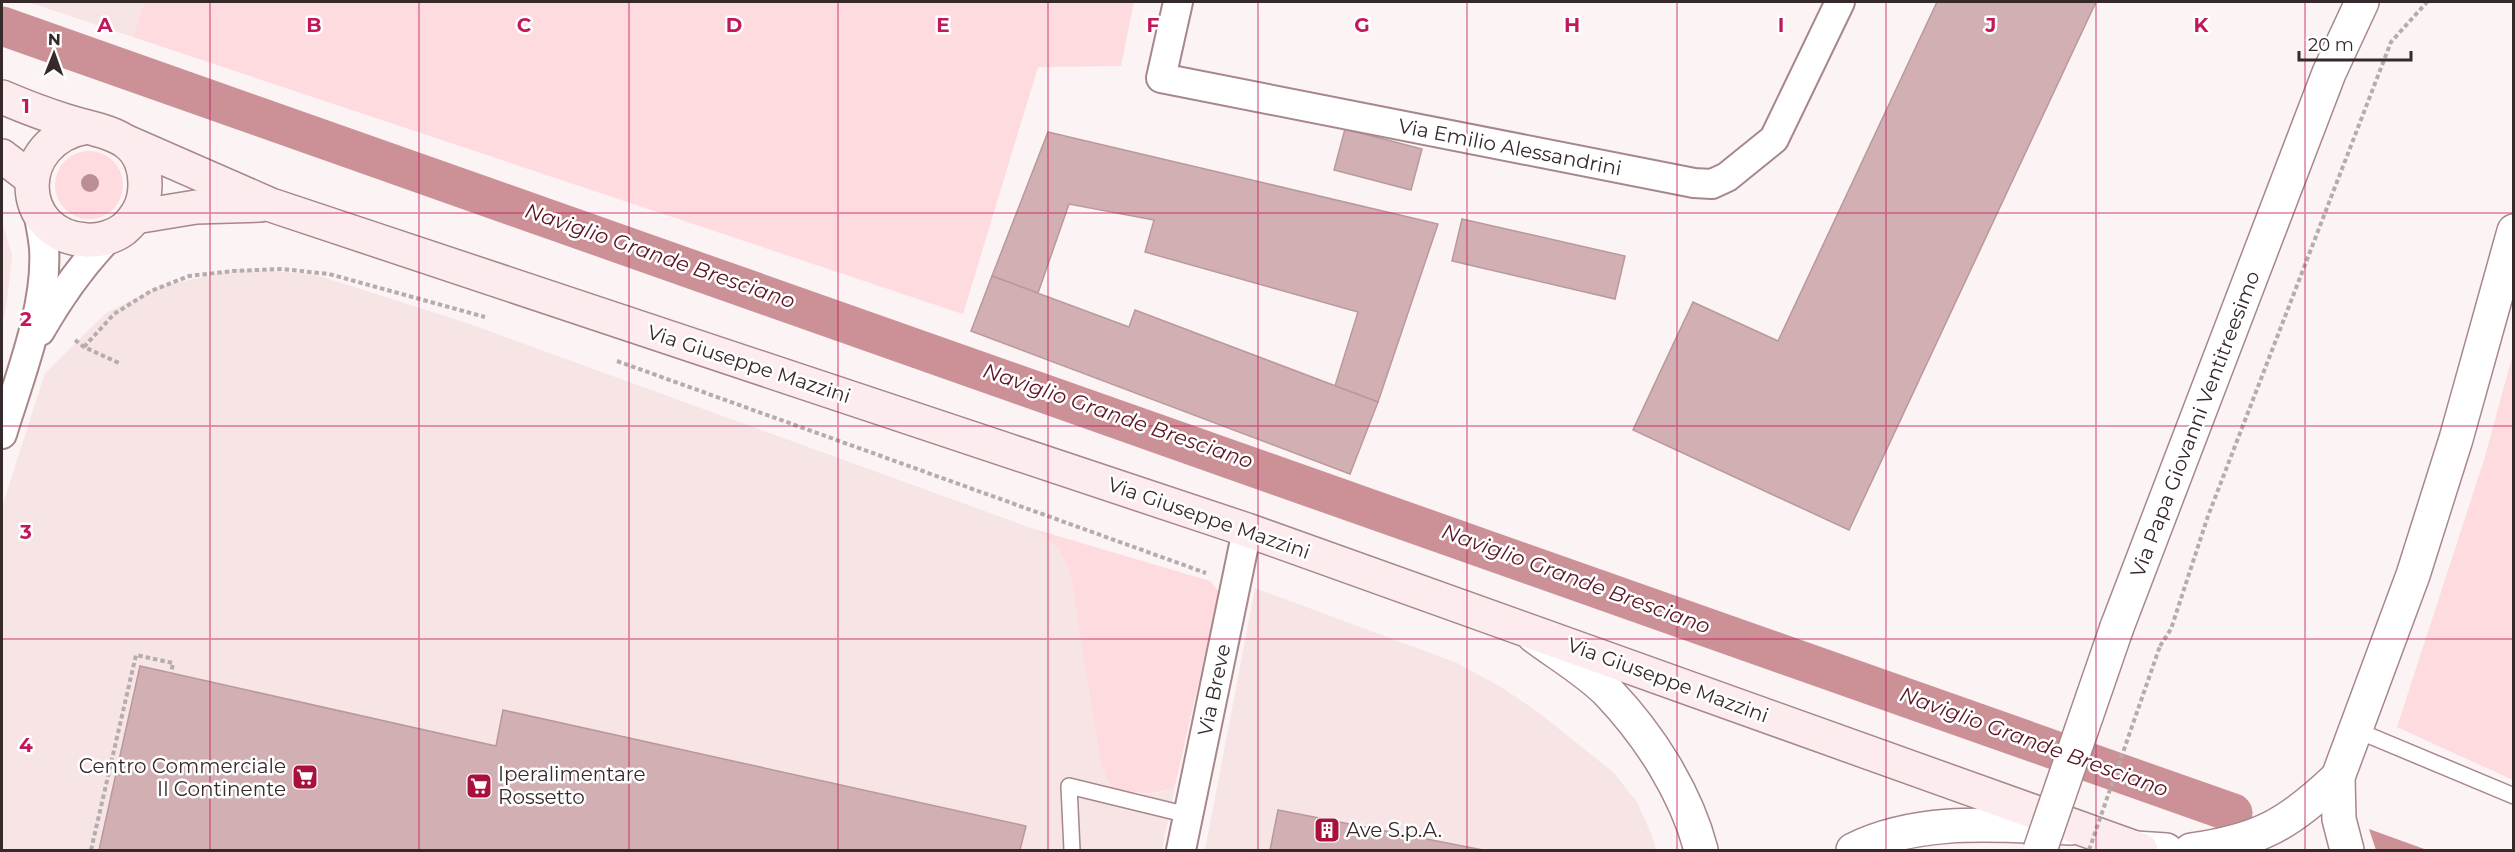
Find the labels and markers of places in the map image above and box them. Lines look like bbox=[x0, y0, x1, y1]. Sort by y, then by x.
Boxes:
place label: Centro Commerciale Il Continente bbox=[79, 754, 286, 801]
supermarket icon: Centro Commerciale Il Continente bbox=[290, 762, 320, 792]
place label: Iperalimentare Rossetto bbox=[498, 762, 646, 809]
supermarket icon: Iperalimentare Rossetto bbox=[464, 771, 494, 801]
building icon: Ave S.p.A. bbox=[1312, 815, 1342, 845]
place label: Ave S.p.A. bbox=[1346, 818, 1442, 842]

